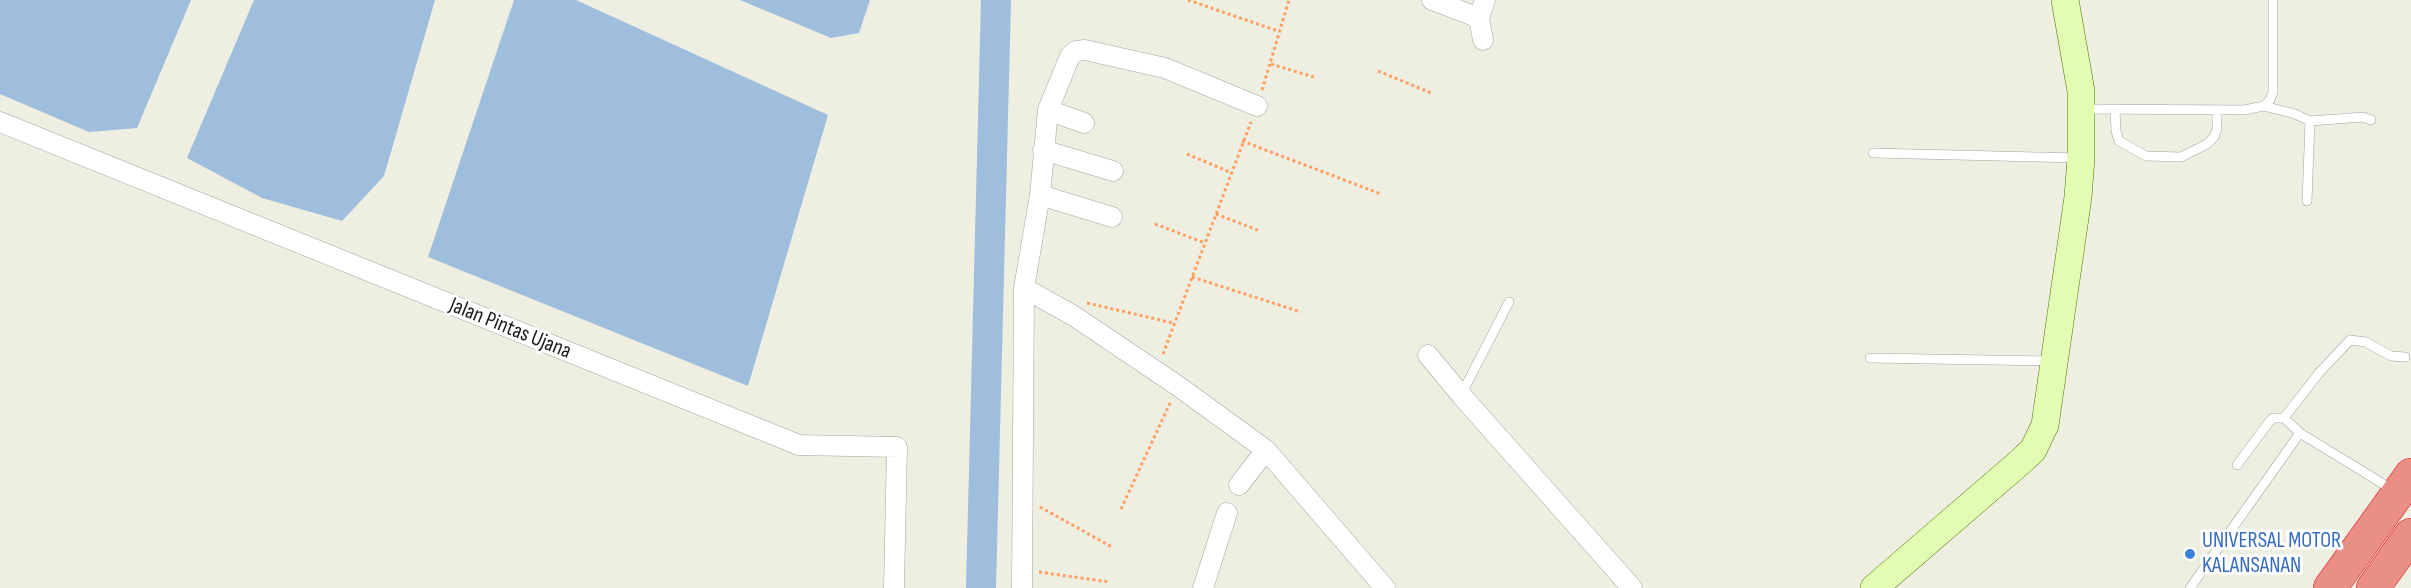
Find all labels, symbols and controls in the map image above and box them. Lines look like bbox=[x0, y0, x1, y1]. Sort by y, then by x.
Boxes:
street label: Jalan Pintas Ujana bbox=[445, 293, 575, 365]
place label: UNIVERSAL MOTOR KALANSANAN bbox=[2202, 528, 2341, 580]
marker: UNIVERSAL MOTOR KALANSANAN bbox=[2183, 547, 2197, 561]

